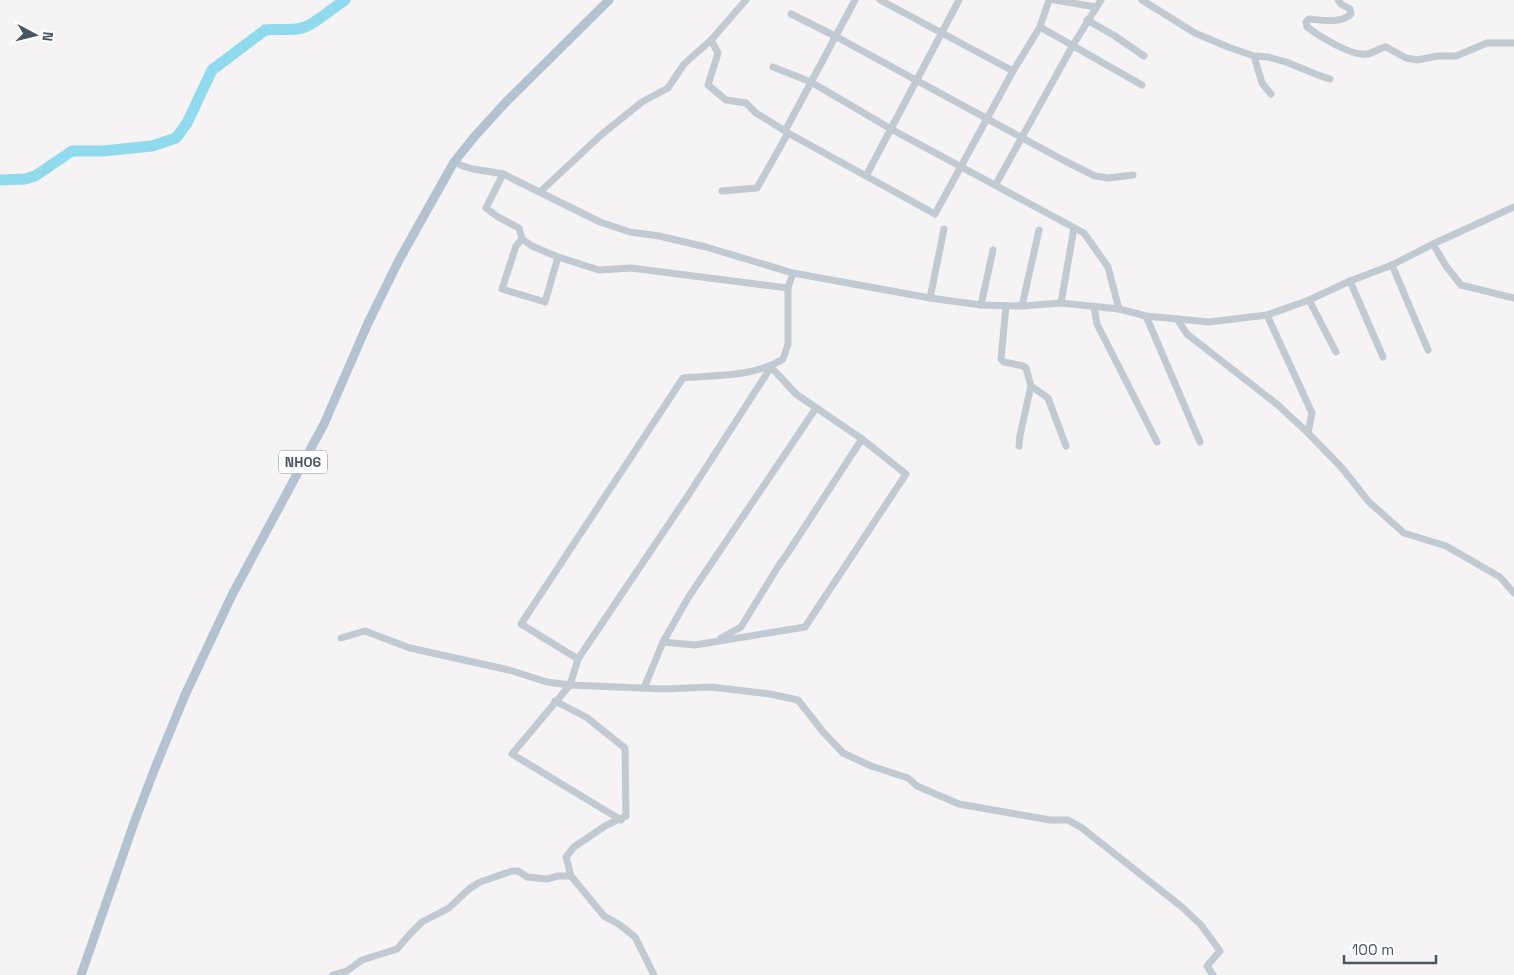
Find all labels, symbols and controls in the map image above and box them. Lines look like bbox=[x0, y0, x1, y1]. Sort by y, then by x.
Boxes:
north arrow bbox=[10, 10, 60, 60]
text: N bbox=[38, 31, 57, 42]
road number: NH06 bbox=[279, 451, 327, 474]
scale bar bbox=[1344, 932, 1436, 964]
text: 100 m bbox=[1352, 940, 1394, 959]

